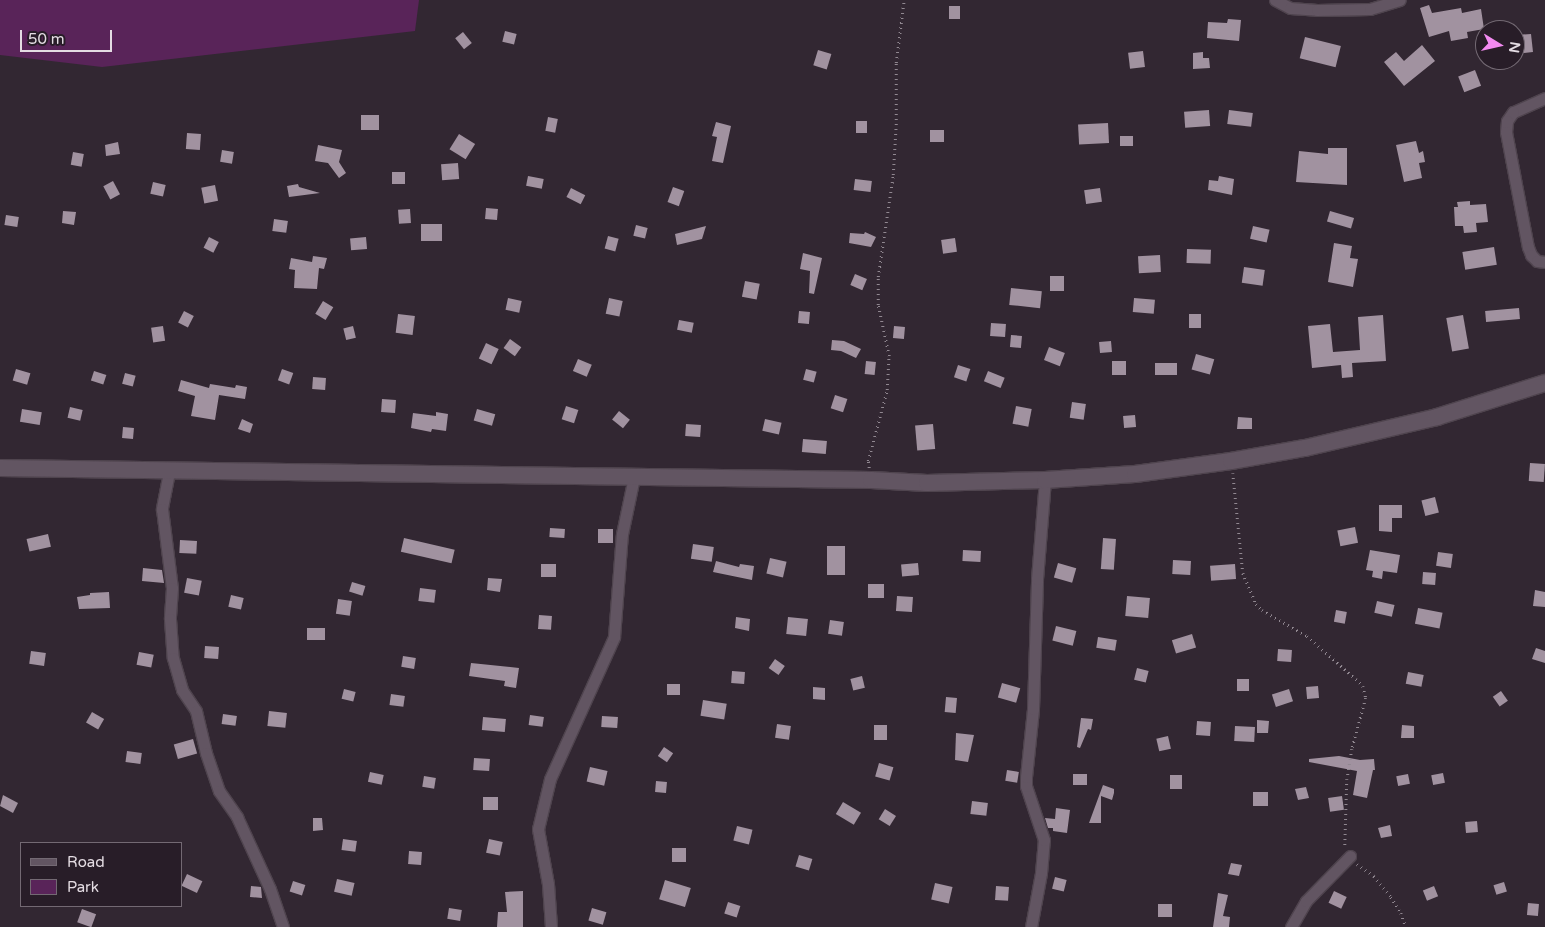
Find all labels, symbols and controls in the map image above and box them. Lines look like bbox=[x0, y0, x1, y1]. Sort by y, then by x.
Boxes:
scale bar bbox=[22, 20, 115, 52]
north arrow bbox=[1475, 20, 1525, 70]
text: 50 m bbox=[28, 30, 65, 48]
text: N bbox=[1505, 40, 1524, 54]
legend bbox=[20, 842, 182, 907]
text: Road bbox=[67, 853, 105, 871]
text: Park bbox=[67, 878, 99, 896]

